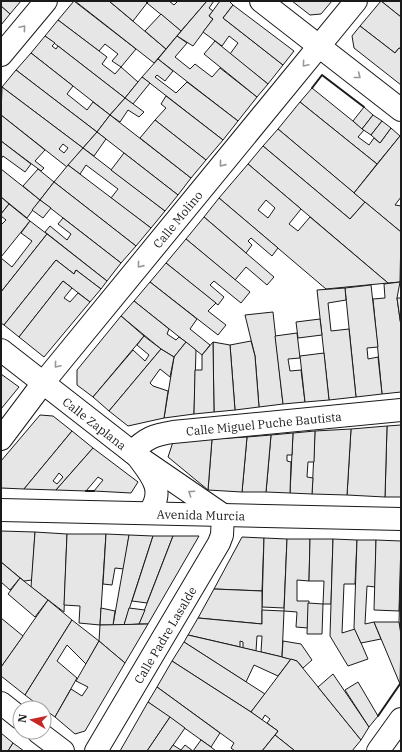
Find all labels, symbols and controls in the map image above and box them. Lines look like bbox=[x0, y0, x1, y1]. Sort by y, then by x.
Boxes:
one-way arrow bbox=[19, 25, 26, 33]
one-way arrow bbox=[302, 59, 309, 66]
one-way arrow bbox=[354, 72, 361, 79]
one-way arrow bbox=[220, 159, 227, 167]
street label: Calle Molino bbox=[149, 187, 205, 251]
one-way arrow bbox=[137, 260, 144, 267]
one-way arrow bbox=[55, 360, 62, 368]
street label: Calle Zaplana bbox=[60, 394, 130, 453]
street label: Calle Miguel Puche Bautista bbox=[185, 408, 343, 438]
one-way arrow bbox=[188, 491, 195, 498]
street label: Avenida Murcia bbox=[157, 506, 246, 523]
street label: Calle Padre Lasalde bbox=[130, 584, 199, 686]
north arrow bbox=[12, 700, 52, 740]
text: N bbox=[15, 713, 30, 724]

